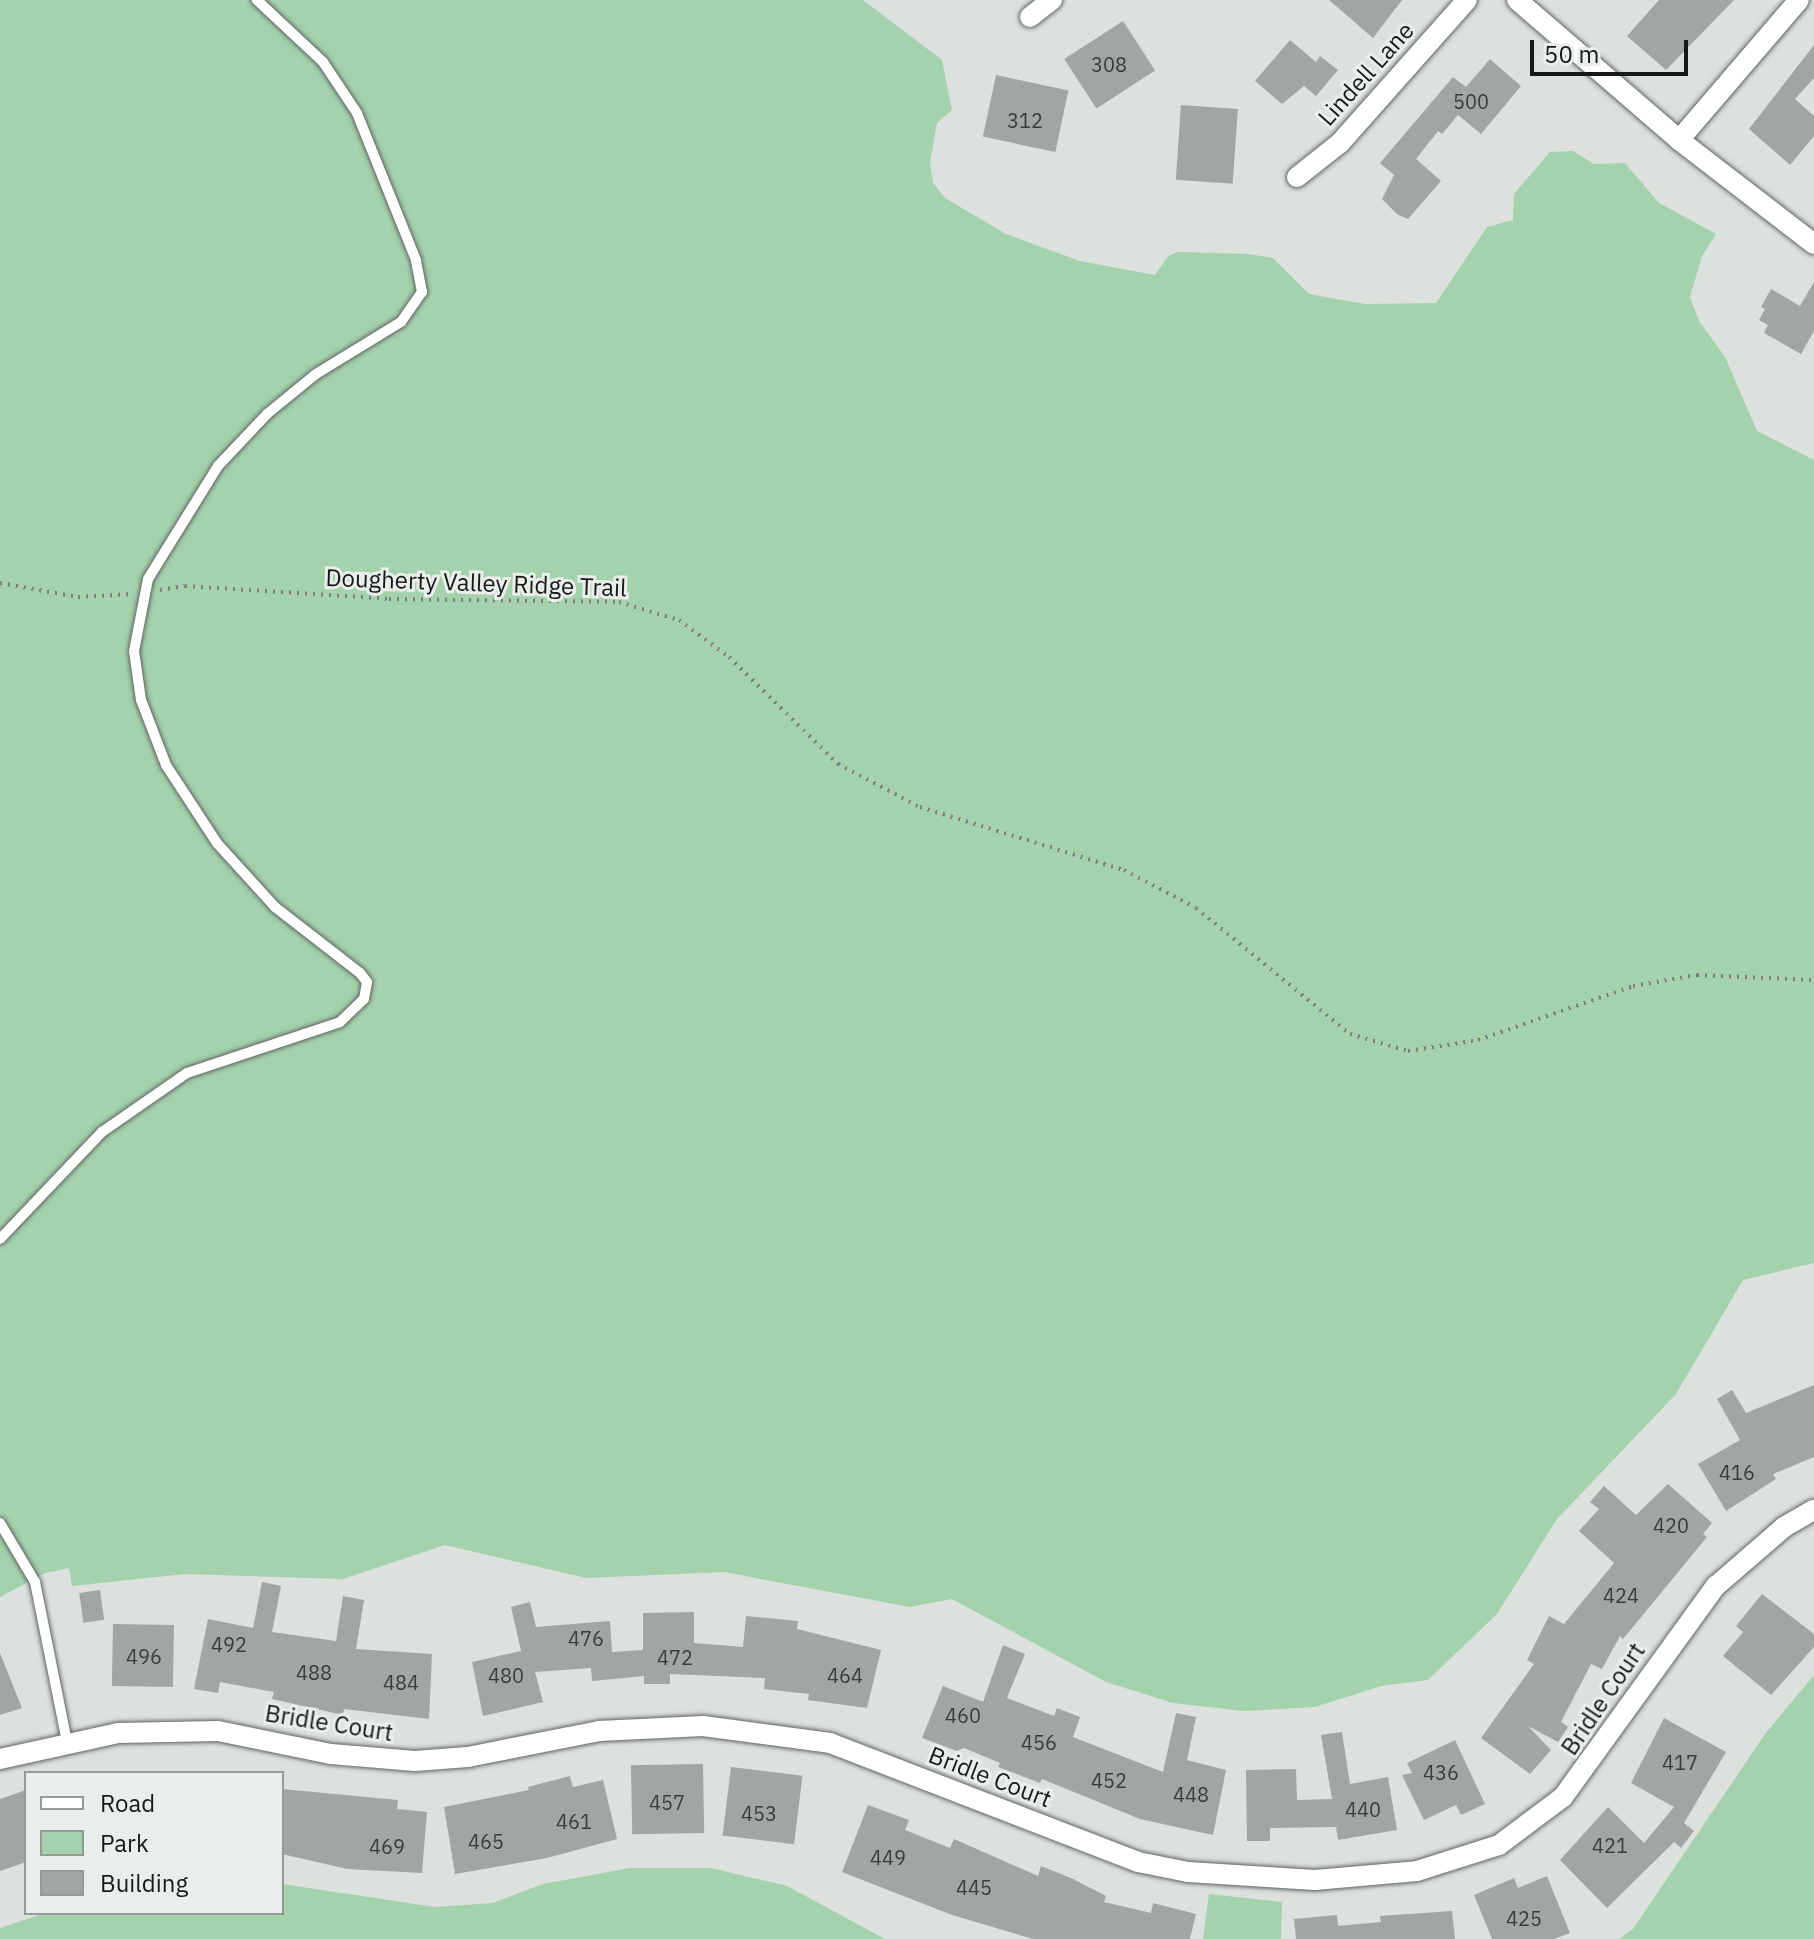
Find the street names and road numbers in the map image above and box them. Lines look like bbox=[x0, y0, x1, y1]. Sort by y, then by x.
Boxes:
street label: Lindell Lane bbox=[1312, 16, 1420, 132]
street label: Dougherty Valley Ridge Trail bbox=[325, 563, 627, 603]
street label: Bridle Court bbox=[1555, 1637, 1651, 1761]
street label: Bridle Court bbox=[263, 1699, 395, 1747]
street label: Bridle Court bbox=[925, 1740, 1055, 1814]

